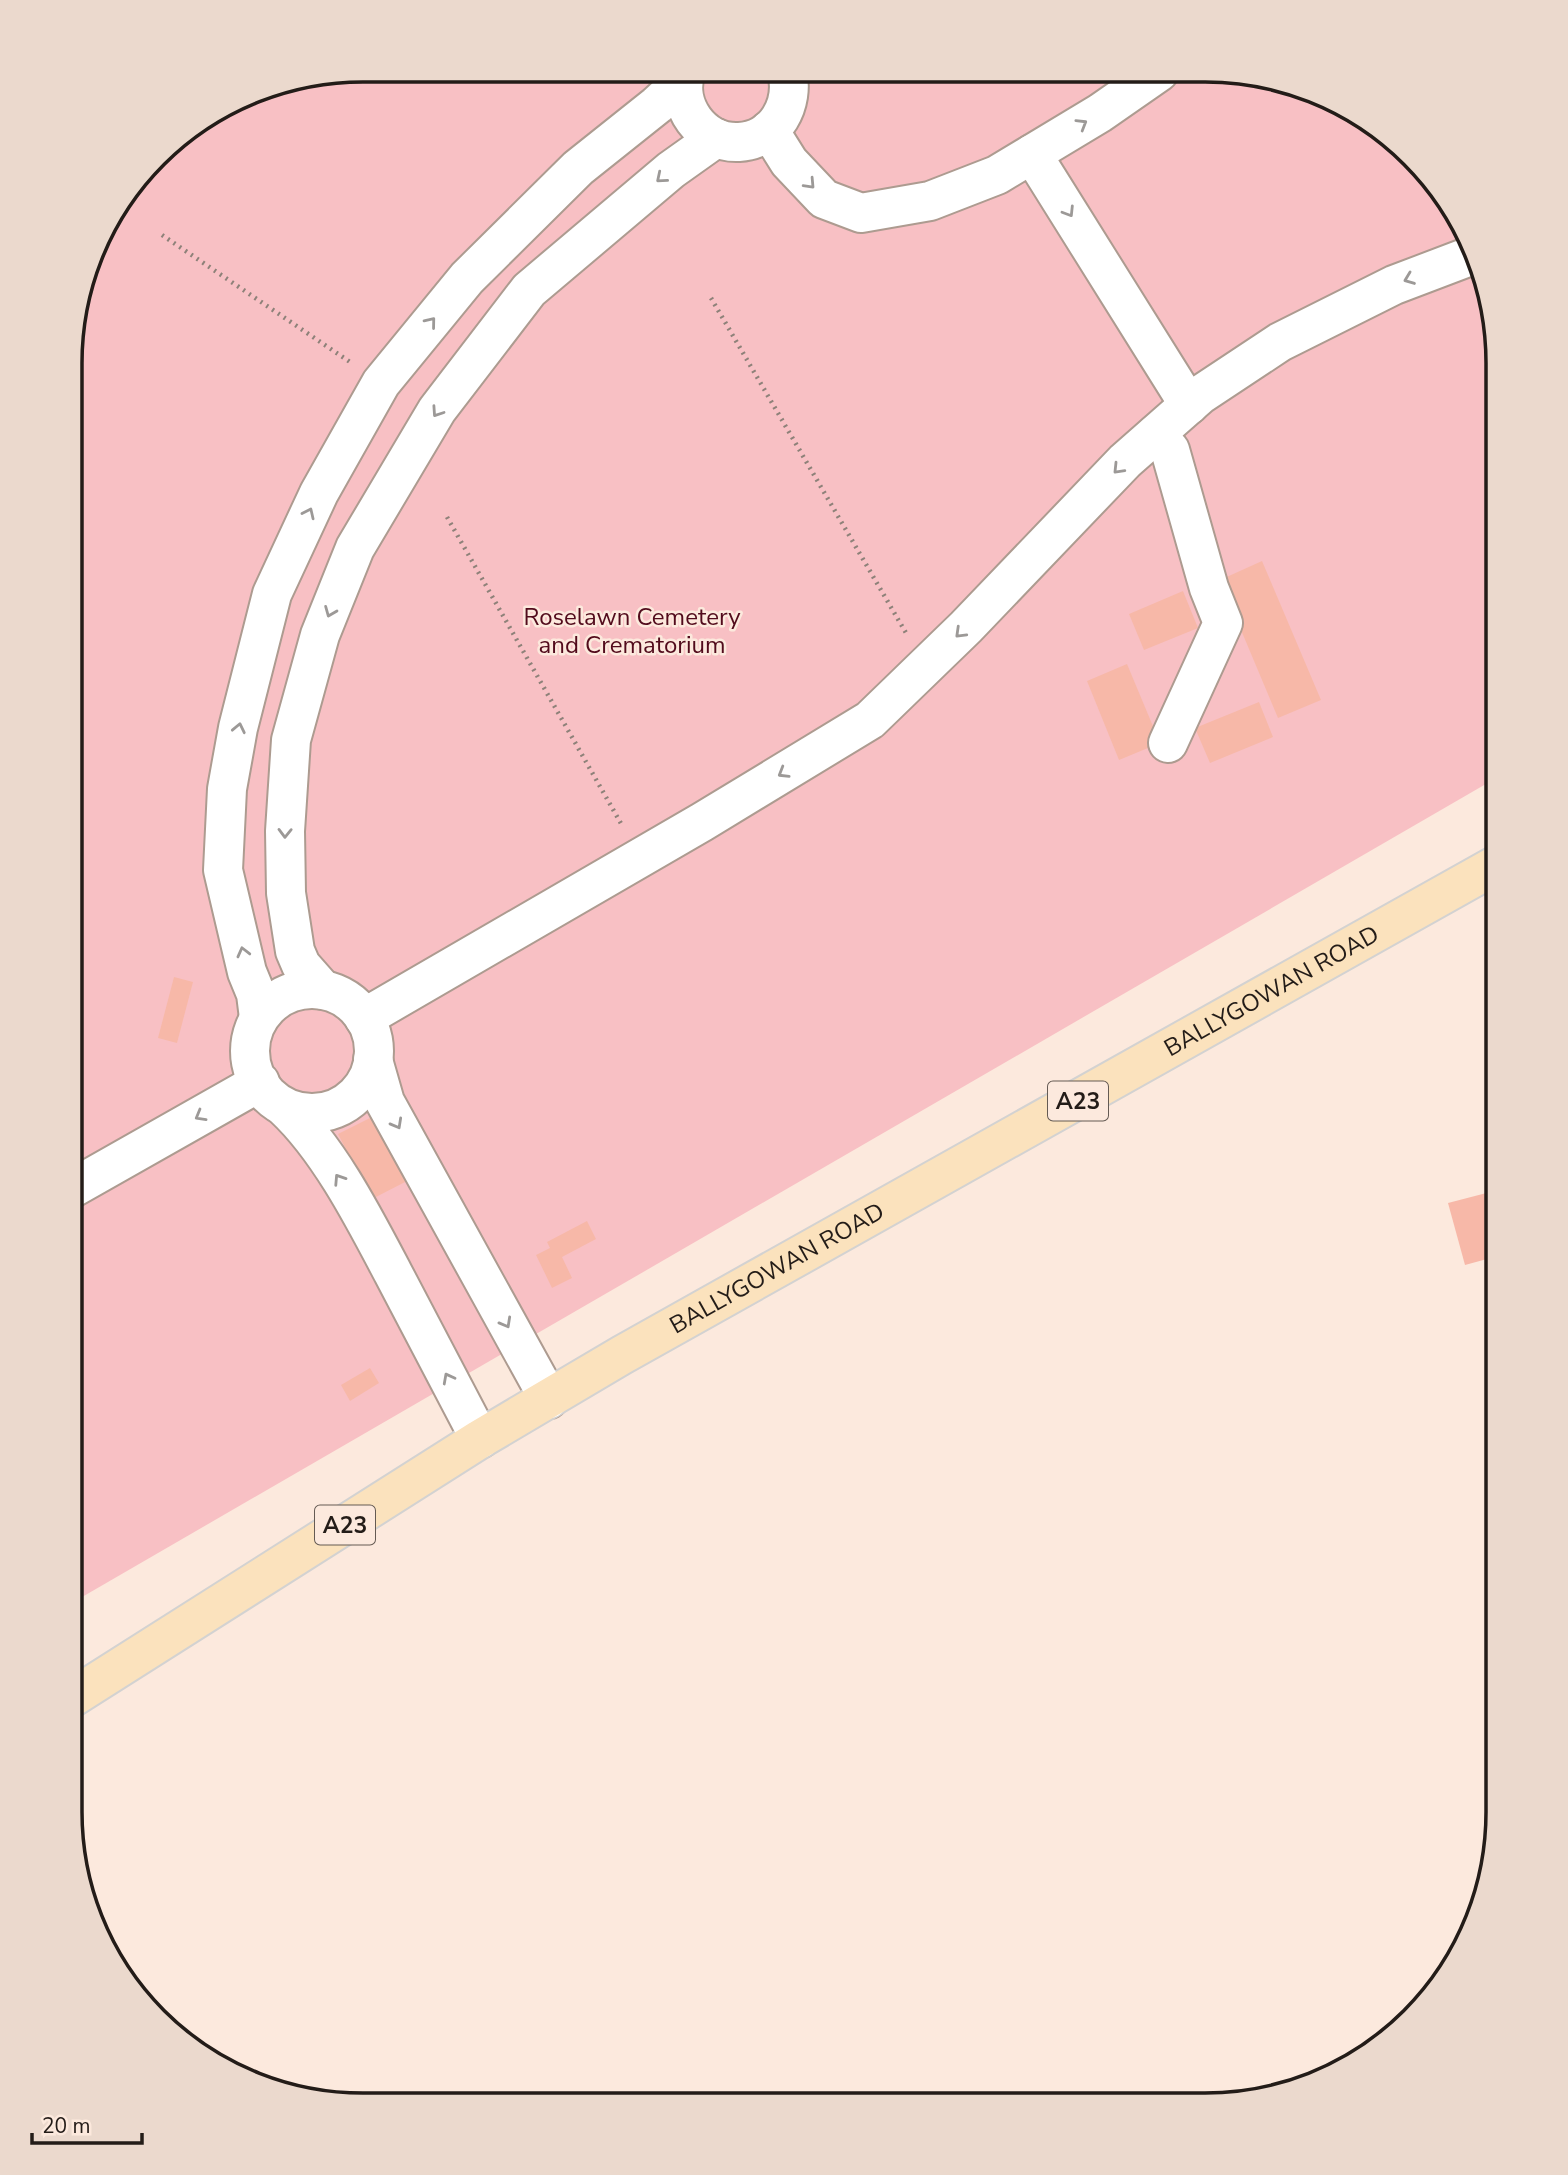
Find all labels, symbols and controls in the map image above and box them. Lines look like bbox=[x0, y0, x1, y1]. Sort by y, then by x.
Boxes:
one-way arrow bbox=[1075, 119, 1088, 132]
one-way arrow bbox=[657, 170, 669, 183]
one-way arrow bbox=[802, 176, 815, 189]
one-way arrow bbox=[1060, 204, 1073, 217]
one-way arrow bbox=[1404, 271, 1416, 285]
one-way arrow bbox=[423, 317, 435, 330]
one-way arrow bbox=[432, 404, 445, 417]
one-way arrow bbox=[1113, 460, 1126, 473]
one-way arrow bbox=[301, 508, 315, 520]
park label: Roselawn Cemetery and Crematorium bbox=[523, 601, 741, 661]
one-way arrow bbox=[324, 605, 338, 617]
one-way arrow bbox=[956, 624, 969, 637]
one-way arrow bbox=[230, 722, 245, 734]
one-way arrow bbox=[778, 765, 791, 778]
one-way arrow bbox=[277, 828, 293, 839]
street label: BALLYGOWAN ROAD bbox=[1158, 918, 1385, 1064]
one-way arrow bbox=[237, 946, 251, 958]
road number: A23 bbox=[1048, 1082, 1108, 1120]
one-way arrow bbox=[195, 1108, 208, 1121]
one-way arrow bbox=[389, 1117, 402, 1129]
one-way arrow bbox=[334, 1174, 347, 1187]
street label: BALLYGOWAN ROAD bbox=[664, 1195, 890, 1341]
one-way arrow bbox=[498, 1316, 512, 1329]
one-way arrow bbox=[443, 1373, 457, 1386]
road number: A23 bbox=[315, 1506, 375, 1544]
scale bar bbox=[32, 2102, 142, 2146]
text: 20 m bbox=[42, 2112, 91, 2140]

